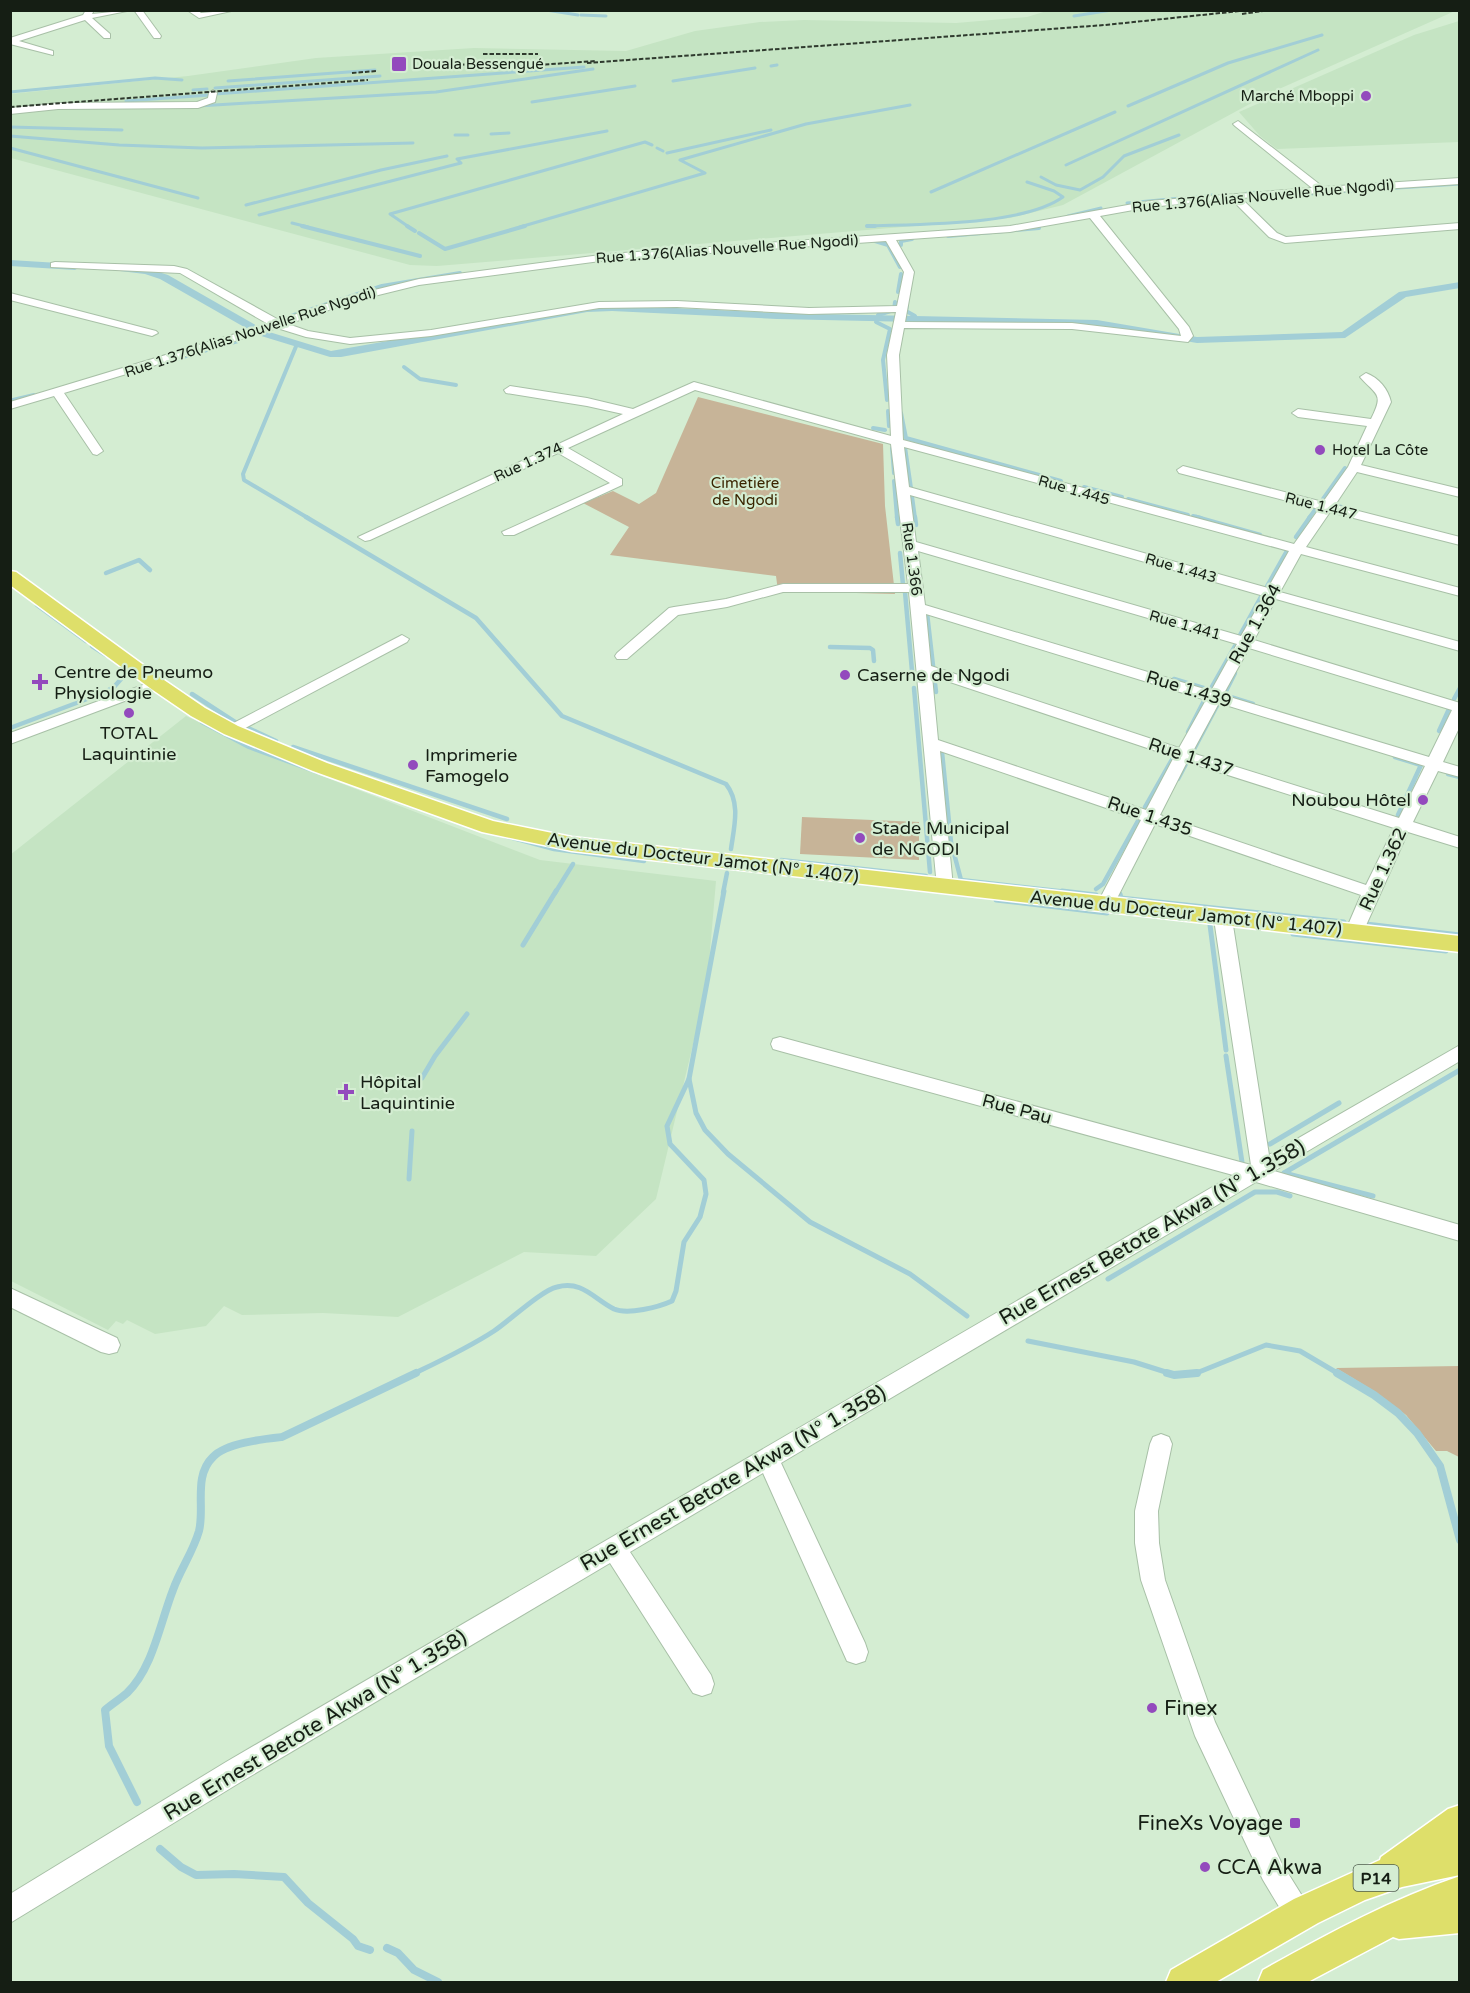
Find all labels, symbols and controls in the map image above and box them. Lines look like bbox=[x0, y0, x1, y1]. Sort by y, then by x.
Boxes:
marker: Douala Bessengué bbox=[390, 55, 408, 73]
place label: Douala Bessengué bbox=[412, 55, 544, 73]
place label: Marché Mboppi bbox=[1240, 87, 1354, 105]
marker: Marché Mboppi bbox=[1359, 89, 1373, 103]
street label: Rue 1.376(Alias Nouvelle Rue Ngodi) bbox=[1131, 176, 1395, 216]
street label: Rue 1.376(Alias Nouvelle Rue Ngodi) bbox=[595, 231, 859, 267]
street label: Rue 1.376(Alias Nouvelle Rue Ngodi) bbox=[122, 283, 378, 381]
street label: Rue 1.374 bbox=[491, 438, 565, 486]
place label: Hotel La Côte bbox=[1332, 441, 1428, 459]
marker: Hotel La Côte bbox=[1313, 443, 1327, 457]
street label: Rue 1.445 bbox=[1036, 471, 1112, 509]
park label: Cimetière de Ngodi bbox=[711, 474, 779, 509]
street label: Rue 1.447 bbox=[1283, 488, 1359, 524]
street label: Rue 1.366 bbox=[898, 521, 926, 597]
street label: Rue 1.443 bbox=[1143, 549, 1219, 587]
street label: Rue 1.364 bbox=[1224, 580, 1286, 668]
street label: Rue 1.441 bbox=[1147, 606, 1223, 644]
place label: Centre de Pneumo Physiologie bbox=[54, 661, 213, 704]
place label: Caserne de Ngodi bbox=[857, 664, 1010, 686]
street label: Rue 1.439 bbox=[1144, 666, 1234, 712]
marker: Caserne de Ngodi bbox=[838, 668, 852, 682]
marker: Centre de Pneumo Physiologie bbox=[31, 673, 49, 691]
marker: TOTAL Laquintinie bbox=[122, 706, 136, 720]
place label: TOTAL Laquintinie bbox=[81, 722, 177, 765]
street label: Rue 1.437 bbox=[1146, 733, 1236, 781]
place label: Imprimerie Famogelo bbox=[425, 744, 517, 787]
marker: Imprimerie Famogelo bbox=[406, 758, 420, 772]
place label: Noubou Hôtel bbox=[1291, 789, 1411, 811]
street label: Rue 1.435 bbox=[1105, 791, 1195, 841]
marker: Noubou Hôtel bbox=[1416, 793, 1430, 807]
place label: Stade Municipal de NGODI bbox=[872, 817, 1010, 860]
street label: Rue 1.362 bbox=[1354, 824, 1412, 914]
street label: Avenue du Docteur Jamot (N° 1.407) bbox=[546, 828, 860, 888]
marker: Stade Municipal de NGODI bbox=[853, 831, 867, 845]
street label: Avenue du Docteur Jamot (N° 1.407) bbox=[1029, 886, 1343, 940]
place label: Hôpital Laquintinie bbox=[360, 1071, 455, 1114]
marker: Hôpital Laquintinie bbox=[337, 1083, 355, 1101]
street label: Rue Pau bbox=[980, 1089, 1054, 1129]
street label: Rue Ernest Betote Akwa (N° 1.358) bbox=[995, 1134, 1310, 1331]
street label: Rue Ernest Betote Akwa (N° 1.358) bbox=[576, 1380, 891, 1577]
street label: Rue Ernest Betote Akwa (N° 1.358) bbox=[159, 1625, 471, 1826]
place label: Finex bbox=[1164, 1696, 1218, 1721]
marker: Finex bbox=[1145, 1701, 1159, 1715]
place label: FineXs Voyage bbox=[1137, 1811, 1283, 1836]
marker: FineXs Voyage bbox=[1288, 1816, 1302, 1830]
place label: CCA Akwa bbox=[1217, 1855, 1322, 1880]
marker: CCA Akwa bbox=[1198, 1860, 1212, 1874]
road number: P14 bbox=[1354, 1865, 1398, 1891]

